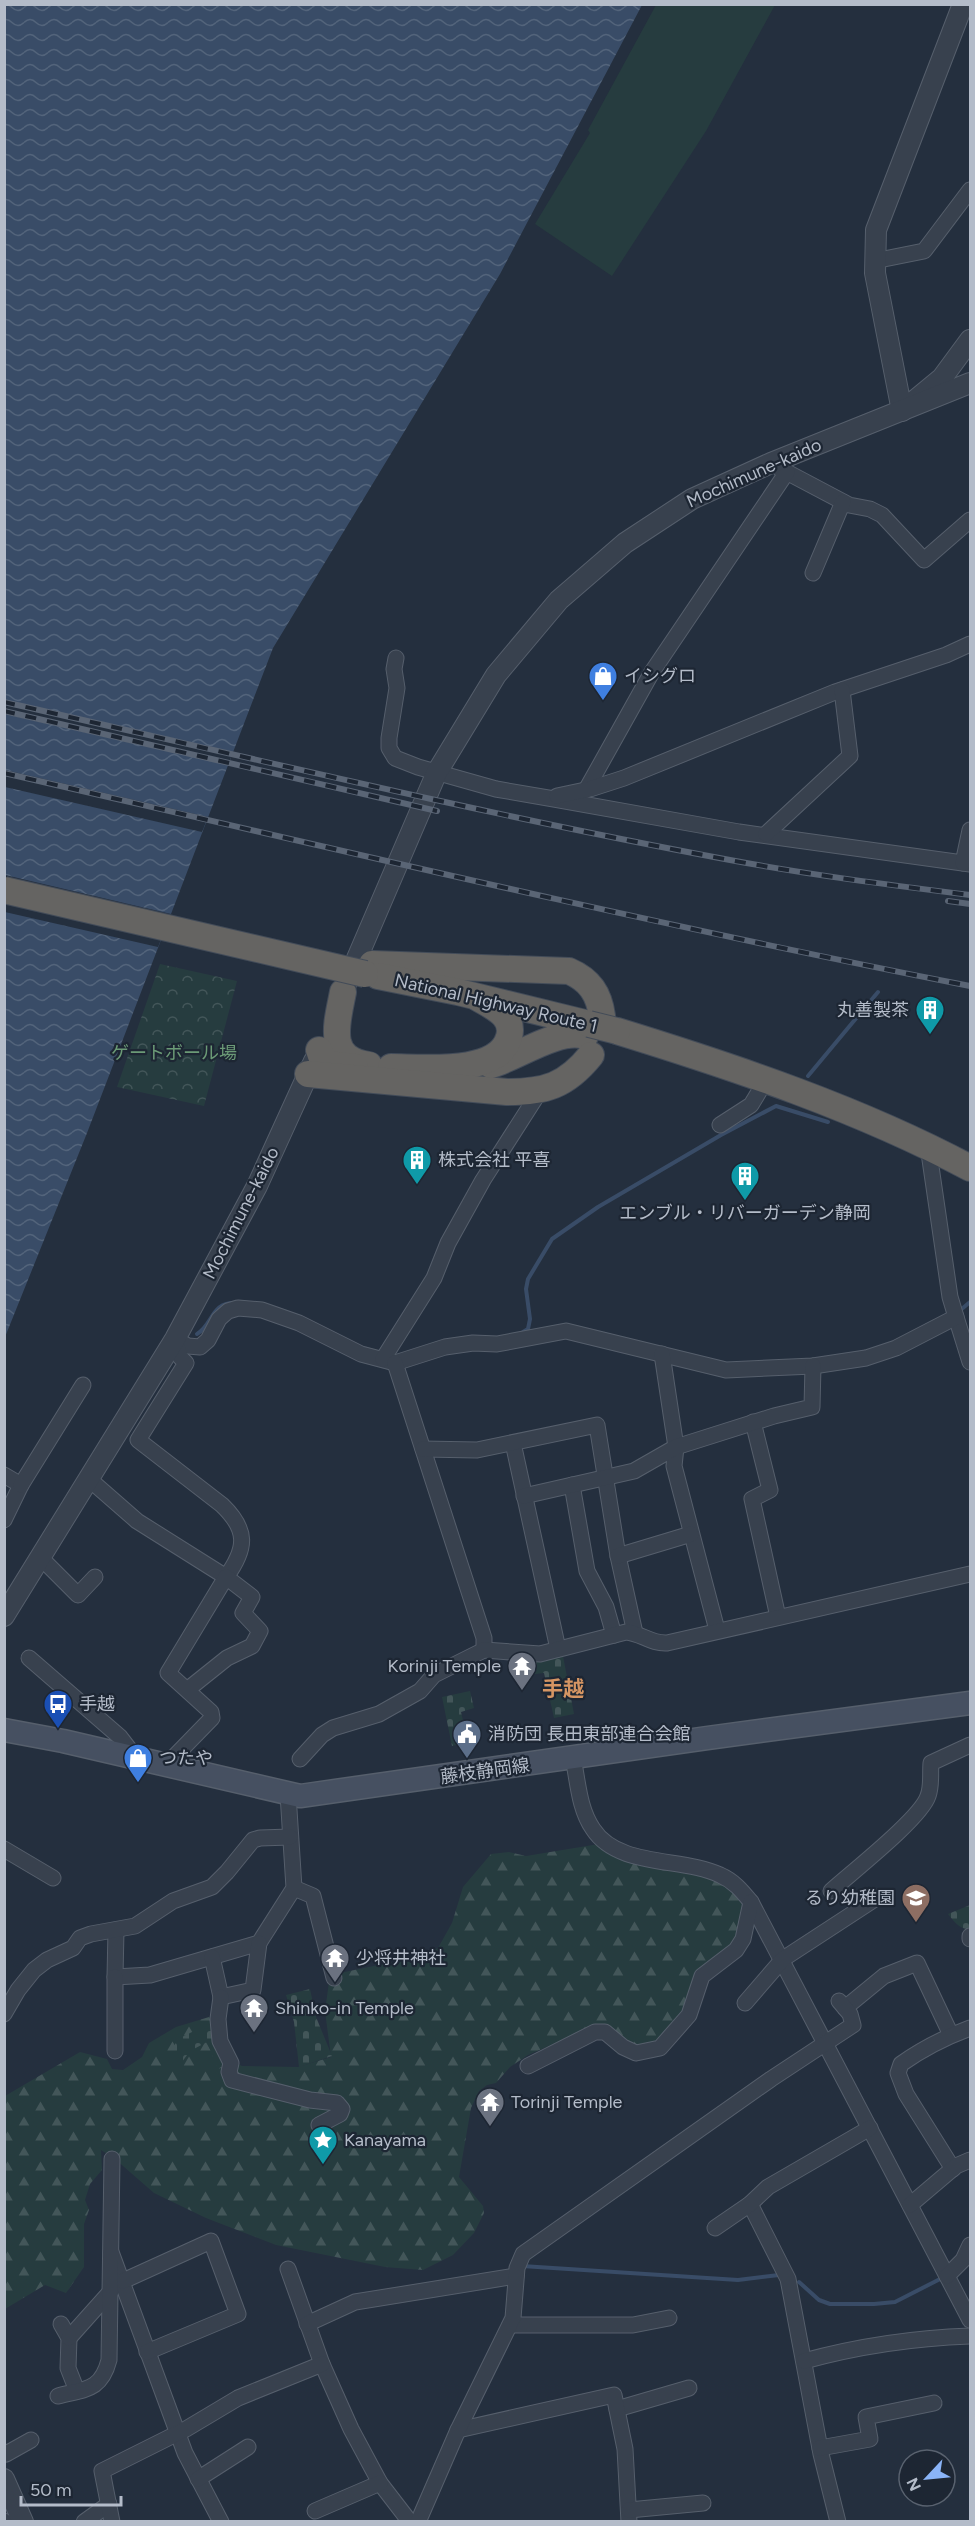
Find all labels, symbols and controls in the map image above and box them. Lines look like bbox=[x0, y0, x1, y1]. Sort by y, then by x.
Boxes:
street label: Mochimune-kaido bbox=[683, 433, 825, 513]
shop icon: イシグロ bbox=[587, 660, 619, 702]
place label: イシグロ bbox=[624, 665, 696, 687]
street label: National Highway Route 1 bbox=[392, 969, 600, 1037]
building icon: 丸善製茶 bbox=[914, 994, 946, 1036]
place label: 丸善製茶 bbox=[837, 999, 909, 1021]
park label: ゲートボール場 bbox=[111, 1042, 237, 1064]
street label: Mochimune-kaido bbox=[198, 1143, 284, 1283]
building icon: 株式会社 平喜 bbox=[401, 1144, 433, 1186]
place label: 株式会社 平喜 bbox=[438, 1149, 550, 1171]
building icon: エンブル・リバーガーデン静岡 bbox=[729, 1160, 761, 1202]
place label: エンブル・リバーガーデン静岡 bbox=[619, 1202, 871, 1224]
temple icon: Korinji Temple bbox=[506, 1650, 538, 1692]
place label: Korinji Temple bbox=[388, 1655, 501, 1677]
district label: 手越 bbox=[542, 1676, 584, 1701]
bus stop icon: 手越 bbox=[42, 1688, 74, 1730]
place label: 手越 bbox=[79, 1693, 115, 1715]
public building icon: 消防団 長田東部連合会館 bbox=[451, 1718, 483, 1760]
place label: 消防団 長田東部連合会館 bbox=[488, 1723, 690, 1745]
shop icon: つたや bbox=[122, 1742, 154, 1784]
place label: つたや bbox=[159, 1747, 213, 1769]
street label: 藤枝静岡線 bbox=[439, 1754, 531, 1788]
school or university icon: るり幼稚園 bbox=[900, 1882, 932, 1924]
place label: るり幼稚園 bbox=[805, 1887, 895, 1909]
temple icon: 少将井神社 bbox=[319, 1942, 351, 1984]
place label: 少将井神社 bbox=[356, 1947, 446, 1969]
temple icon: Shinko-in Temple bbox=[238, 1992, 270, 2034]
place label: Shinko-in Temple bbox=[275, 1997, 414, 2019]
temple icon: Torinji Temple bbox=[474, 2086, 506, 2128]
place label: Torinji Temple bbox=[511, 2091, 623, 2113]
place icon: Kanayama bbox=[307, 2124, 339, 2166]
place label: Kanayama bbox=[344, 2129, 426, 2151]
north arrow bbox=[897, 2448, 957, 2508]
scale bar bbox=[21, 2469, 122, 2507]
text: N bbox=[903, 2475, 925, 2494]
text: 50 m bbox=[30, 2479, 72, 2501]

